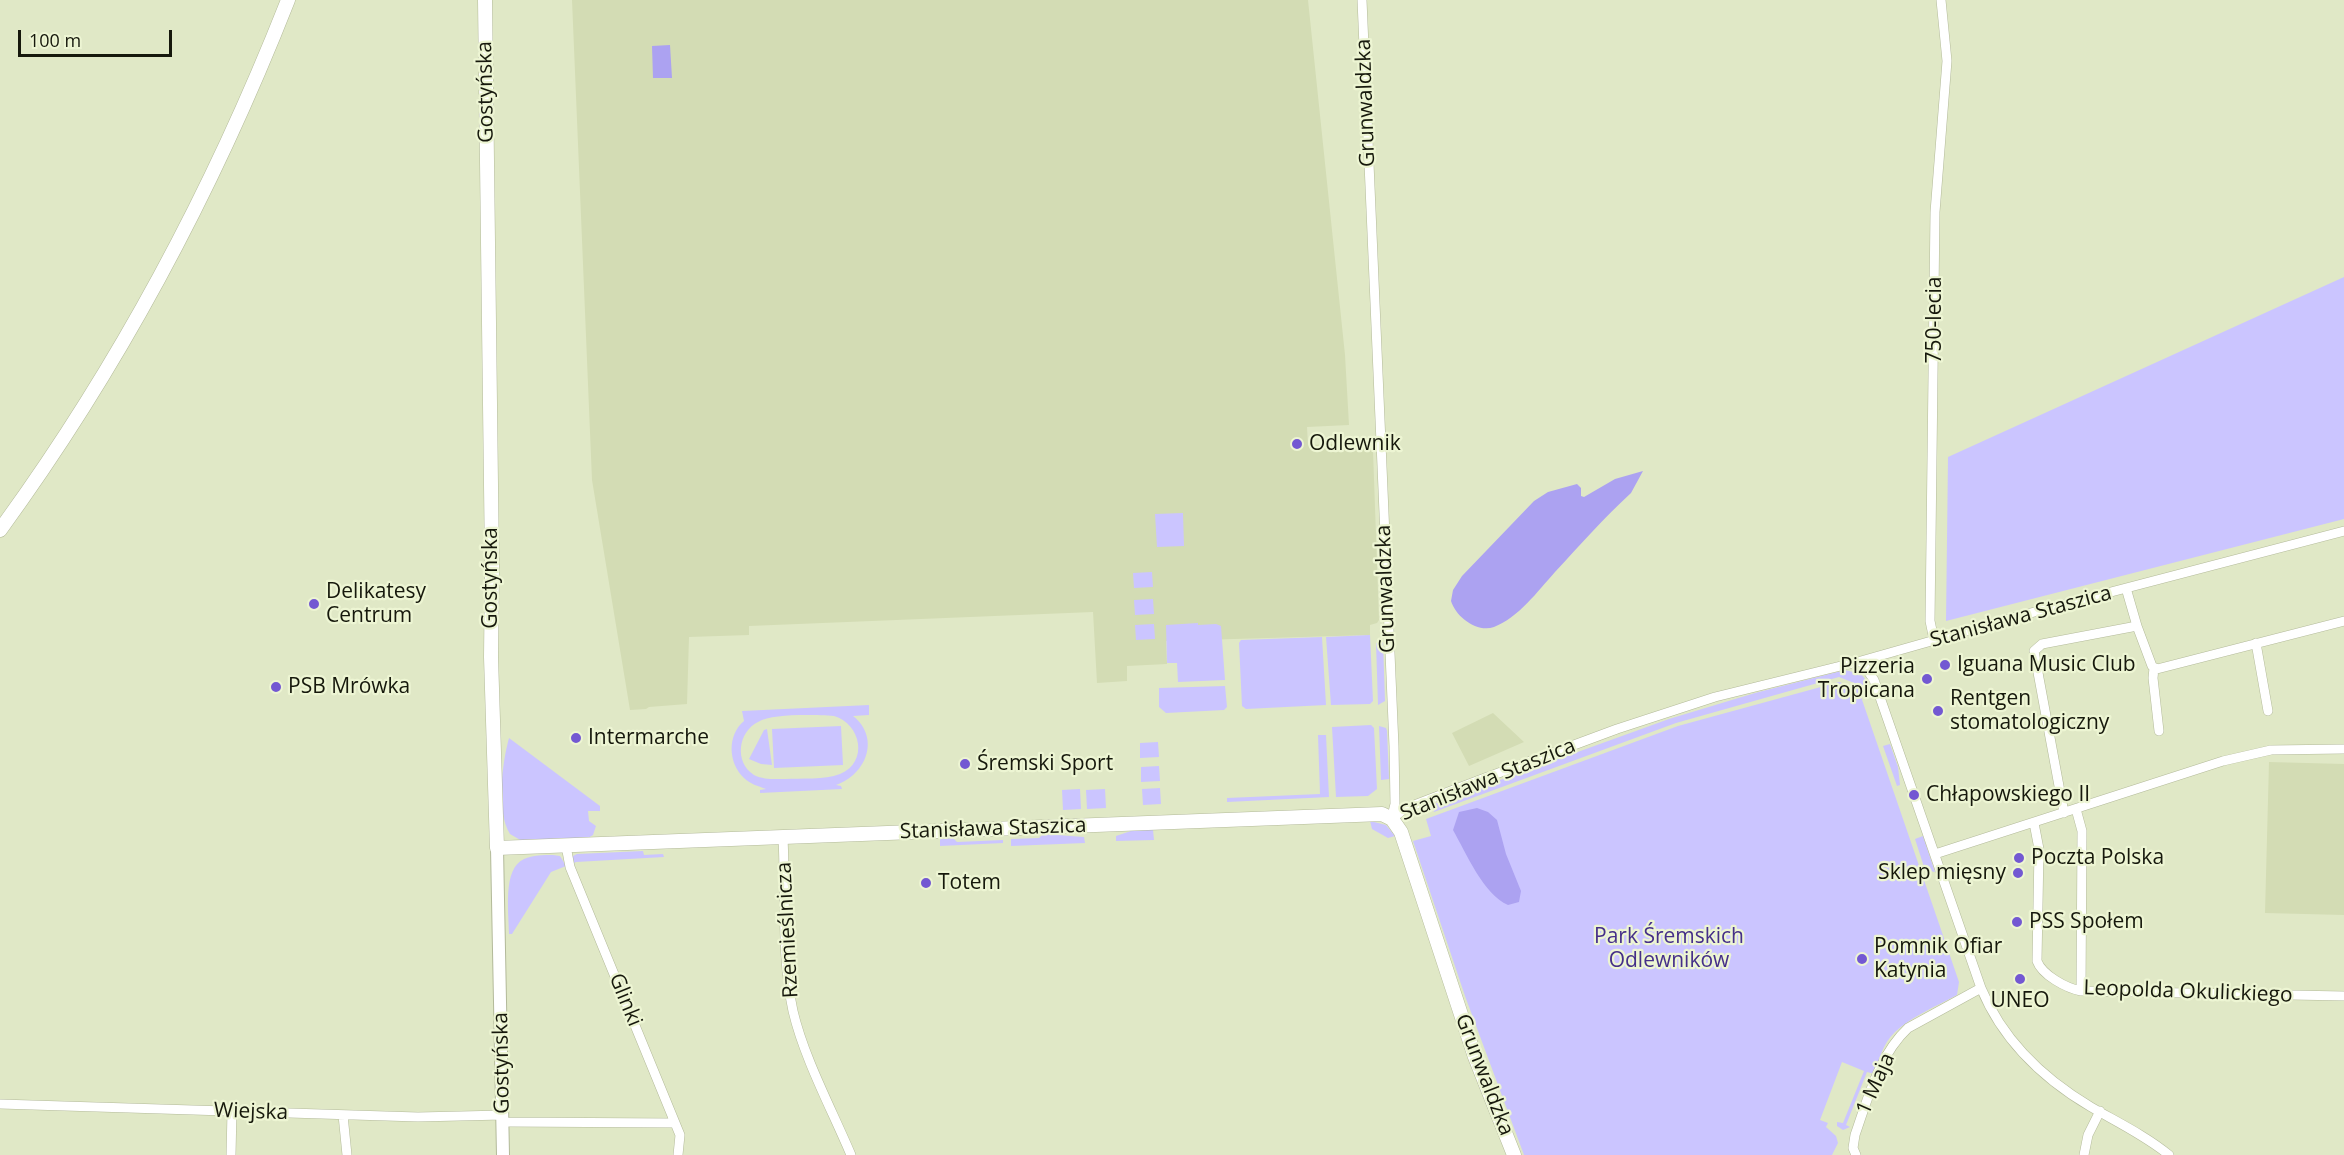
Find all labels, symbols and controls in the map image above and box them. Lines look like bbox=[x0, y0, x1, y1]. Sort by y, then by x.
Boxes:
scale bar bbox=[21, 18, 176, 56]
text: 100 m bbox=[29, 28, 81, 52]
street label: Grunwaldzka bbox=[1351, 38, 1381, 168]
street label: Gostyńska bbox=[473, 41, 499, 143]
street label: 750-lecia bbox=[1922, 277, 1948, 363]
place label: Odlewnik bbox=[1309, 431, 1401, 457]
marker: Odlewnik bbox=[1290, 437, 1304, 451]
street label: Grunwaldzka bbox=[1371, 524, 1401, 654]
street label: Gostyńska bbox=[478, 527, 504, 629]
place label: Delikatesy Centrum bbox=[326, 579, 426, 629]
street label: Stanisława Staszica bbox=[1928, 581, 2114, 653]
marker: Delikatesy Centrum bbox=[307, 597, 321, 611]
place label: Iguana Music Club bbox=[1957, 652, 2136, 678]
place label: Pizzeria Tropicana bbox=[1818, 654, 1915, 704]
marker: Iguana Music Club bbox=[1938, 658, 1952, 672]
marker: Pizzeria Tropicana bbox=[1920, 672, 1934, 686]
place label: PSB Mrówka bbox=[288, 674, 410, 700]
marker: PSB Mrówka bbox=[269, 680, 283, 694]
place label: Rentgen stomatologiczny bbox=[1950, 686, 2109, 736]
marker: Rentgen stomatologiczny bbox=[1931, 704, 1945, 718]
place label: Intermarche bbox=[588, 725, 709, 751]
marker: Intermarche bbox=[569, 731, 583, 745]
street label: Stanisława Staszica bbox=[1397, 733, 1579, 827]
place label: Śremski Sport bbox=[977, 751, 1113, 777]
marker: Śremski Sport bbox=[958, 757, 972, 771]
place label: Chłapowskiego II bbox=[1926, 782, 2090, 808]
marker: Chłapowskiego II bbox=[1907, 788, 1921, 802]
street label: Stanisława Staszica bbox=[899, 813, 1087, 845]
place label: Poczta Polska bbox=[2031, 845, 2164, 871]
marker: Poczta Polska bbox=[2012, 851, 2026, 865]
place label: Sklep mięsny bbox=[1878, 860, 2006, 886]
street label: Rzemieślnicza bbox=[772, 861, 804, 999]
marker: Sklep mięsny bbox=[2011, 866, 2025, 880]
place label: Totem bbox=[938, 870, 1001, 896]
marker: Totem bbox=[919, 876, 933, 890]
place label: PSS Społem bbox=[2029, 909, 2144, 935]
marker: PSS Społem bbox=[2010, 915, 2024, 929]
park label: Park Śremskich Odlewników bbox=[1594, 924, 1744, 974]
place label: Pomnik Ofiar Katynia bbox=[1874, 934, 2002, 984]
marker: Pomnik Ofiar Katynia bbox=[1855, 952, 1869, 966]
street label: Glinki bbox=[603, 970, 647, 1030]
marker: UNEO bbox=[2013, 972, 2027, 986]
street label: Leopolda Okulickiego bbox=[2083, 976, 2293, 1008]
place label: UNEO bbox=[1990, 988, 2050, 1014]
street label: Grunwaldzka bbox=[1449, 1011, 1519, 1139]
street label: Gostyńska bbox=[489, 1012, 515, 1114]
street label: 1 Maja bbox=[1851, 1049, 1901, 1119]
street label: Wiejska bbox=[213, 1098, 289, 1126]

